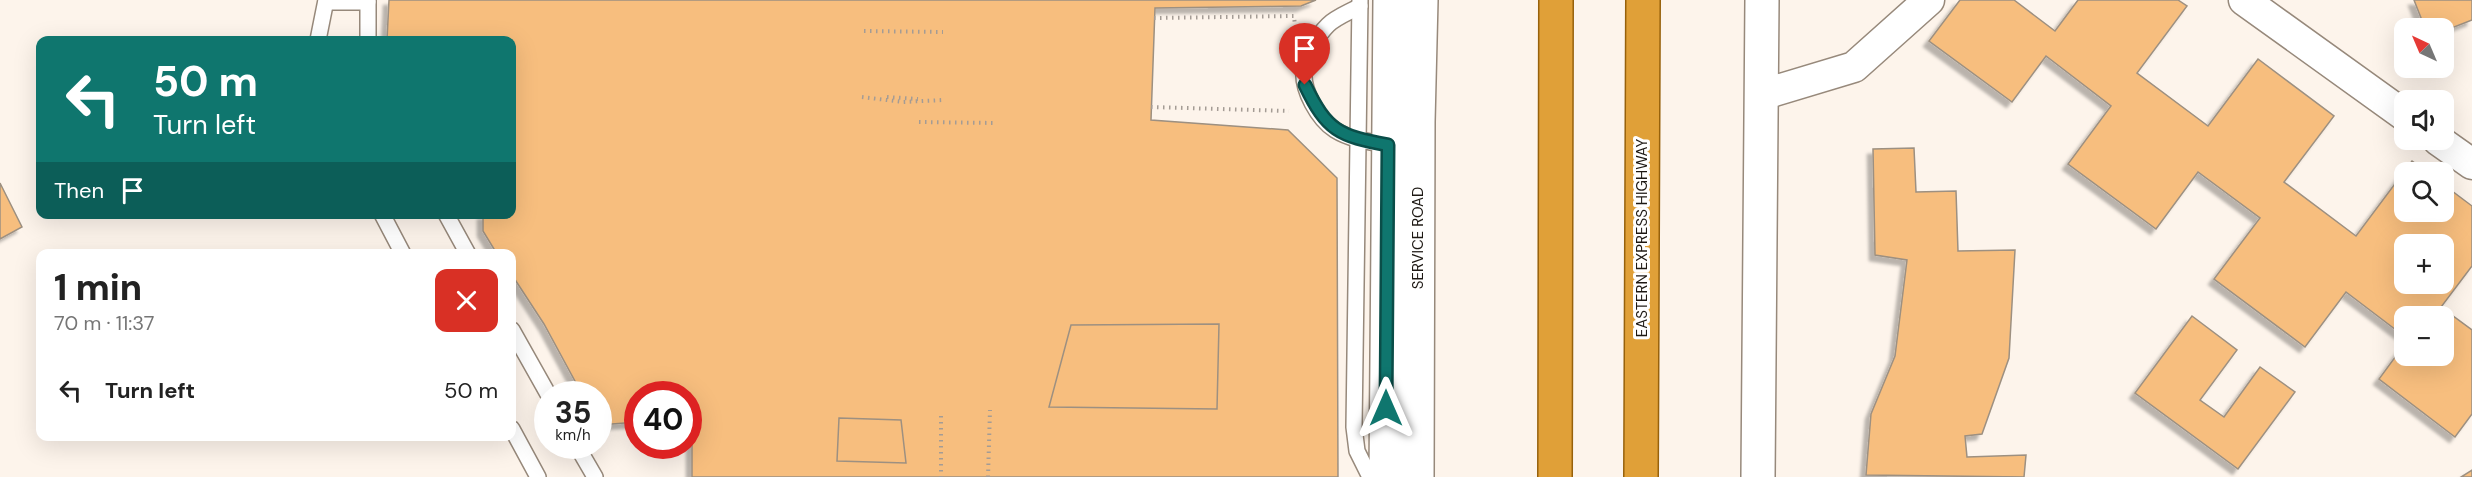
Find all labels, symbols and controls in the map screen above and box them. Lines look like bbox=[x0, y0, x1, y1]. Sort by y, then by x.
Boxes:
north arrow bbox=[2394, 18, 2454, 78]
map controls bbox=[2394, 18, 2454, 366]
pin bbox=[1279, 23, 1330, 85]
icon: arrive bbox=[1288, 32, 1321, 65]
text: 50 m bbox=[153, 54, 258, 109]
icon: left bbox=[54, 60, 132, 138]
button: sound bbox=[2394, 90, 2454, 150]
text: Turn left bbox=[153, 107, 256, 142]
street label: EASTERN EXPRESS HIGHWAY bbox=[1632, 139, 1652, 337]
button: search bbox=[2394, 162, 2454, 222]
icon: arrive bbox=[116, 174, 149, 207]
text: Then bbox=[54, 176, 104, 205]
street label: SERVICE ROAD bbox=[1408, 187, 1428, 289]
button: + bbox=[2394, 234, 2454, 294]
text: 1 min bbox=[54, 264, 142, 311]
button: close bbox=[435, 269, 498, 332]
button: − bbox=[2394, 306, 2454, 366]
text: 70 m · 11:37 bbox=[54, 310, 155, 336]
icon: left bbox=[54, 374, 87, 407]
text: Turn left bbox=[105, 376, 195, 405]
text: 50 m bbox=[444, 376, 498, 405]
position arrow bbox=[1354, 376, 1418, 440]
speed limit sign: 40 bbox=[624, 381, 702, 459]
text: 35 bbox=[555, 393, 591, 432]
text: km/h bbox=[555, 425, 591, 445]

